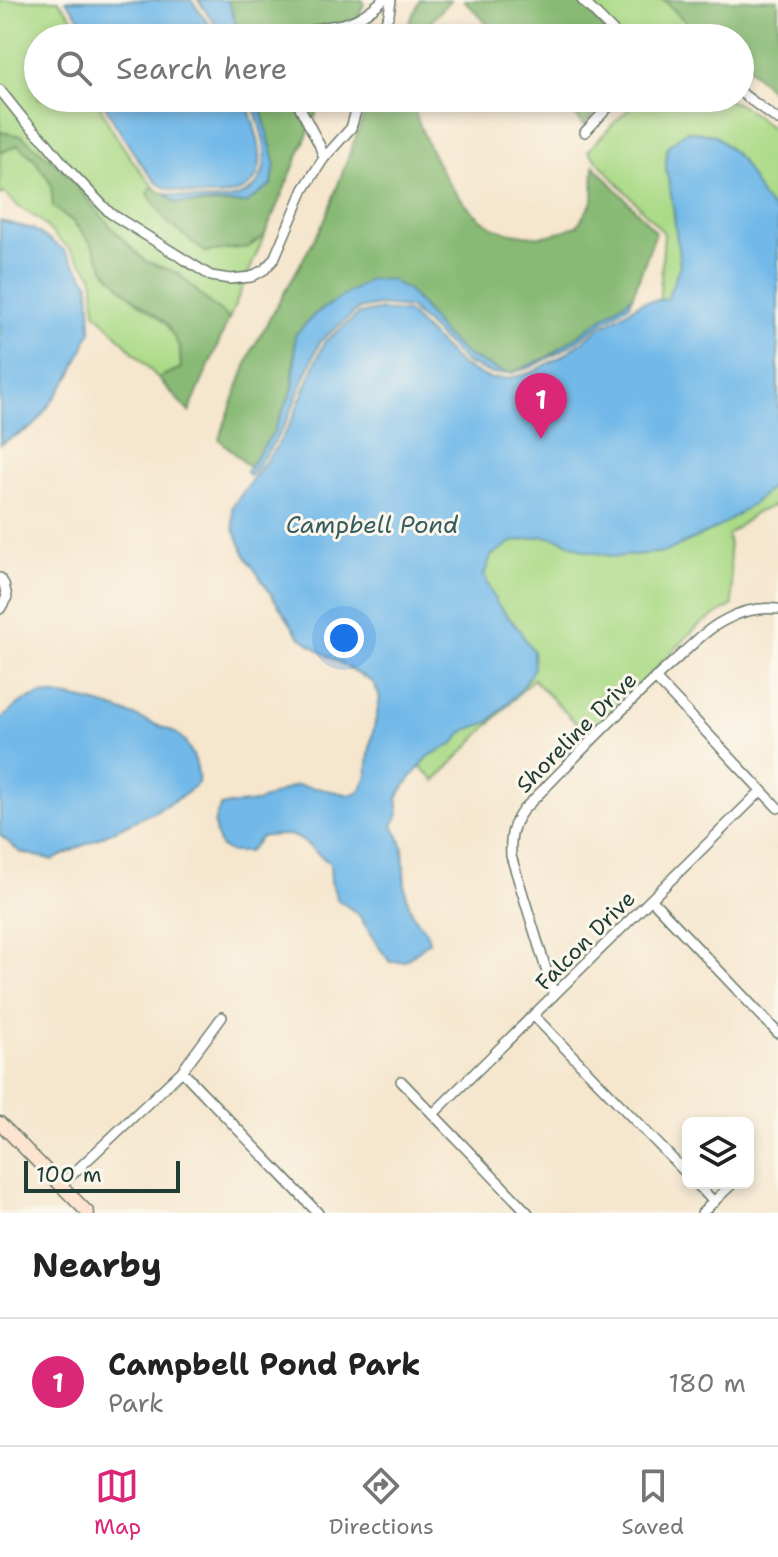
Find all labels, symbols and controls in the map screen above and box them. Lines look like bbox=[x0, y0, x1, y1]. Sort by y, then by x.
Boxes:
search box bbox=[24, 24, 754, 112]
icon: search bbox=[52, 46, 96, 90]
text: Search here bbox=[116, 48, 287, 89]
pin: 1 bbox=[515, 373, 567, 439]
water label: Campbell Pond bbox=[286, 509, 459, 541]
your location bbox=[324, 618, 364, 658]
street label: Shoreline Drive bbox=[510, 666, 643, 799]
street label: Falcon Drive bbox=[529, 884, 642, 997]
map controls bbox=[682, 1117, 754, 1189]
button: layers bbox=[682, 1117, 754, 1189]
scale bar bbox=[24, 1157, 180, 1193]
text: 100 m bbox=[36, 1160, 102, 1189]
text: Nearby bbox=[32, 1242, 162, 1288]
text: Campbell Pond Park bbox=[108, 1344, 421, 1385]
text: 1 bbox=[52, 1365, 64, 1400]
text: 180 m bbox=[668, 1365, 746, 1400]
text: Park bbox=[108, 1385, 164, 1420]
tab: Map bbox=[94, 1464, 141, 1541]
tab: Directions bbox=[329, 1464, 434, 1541]
tab: Saved bbox=[622, 1464, 684, 1541]

